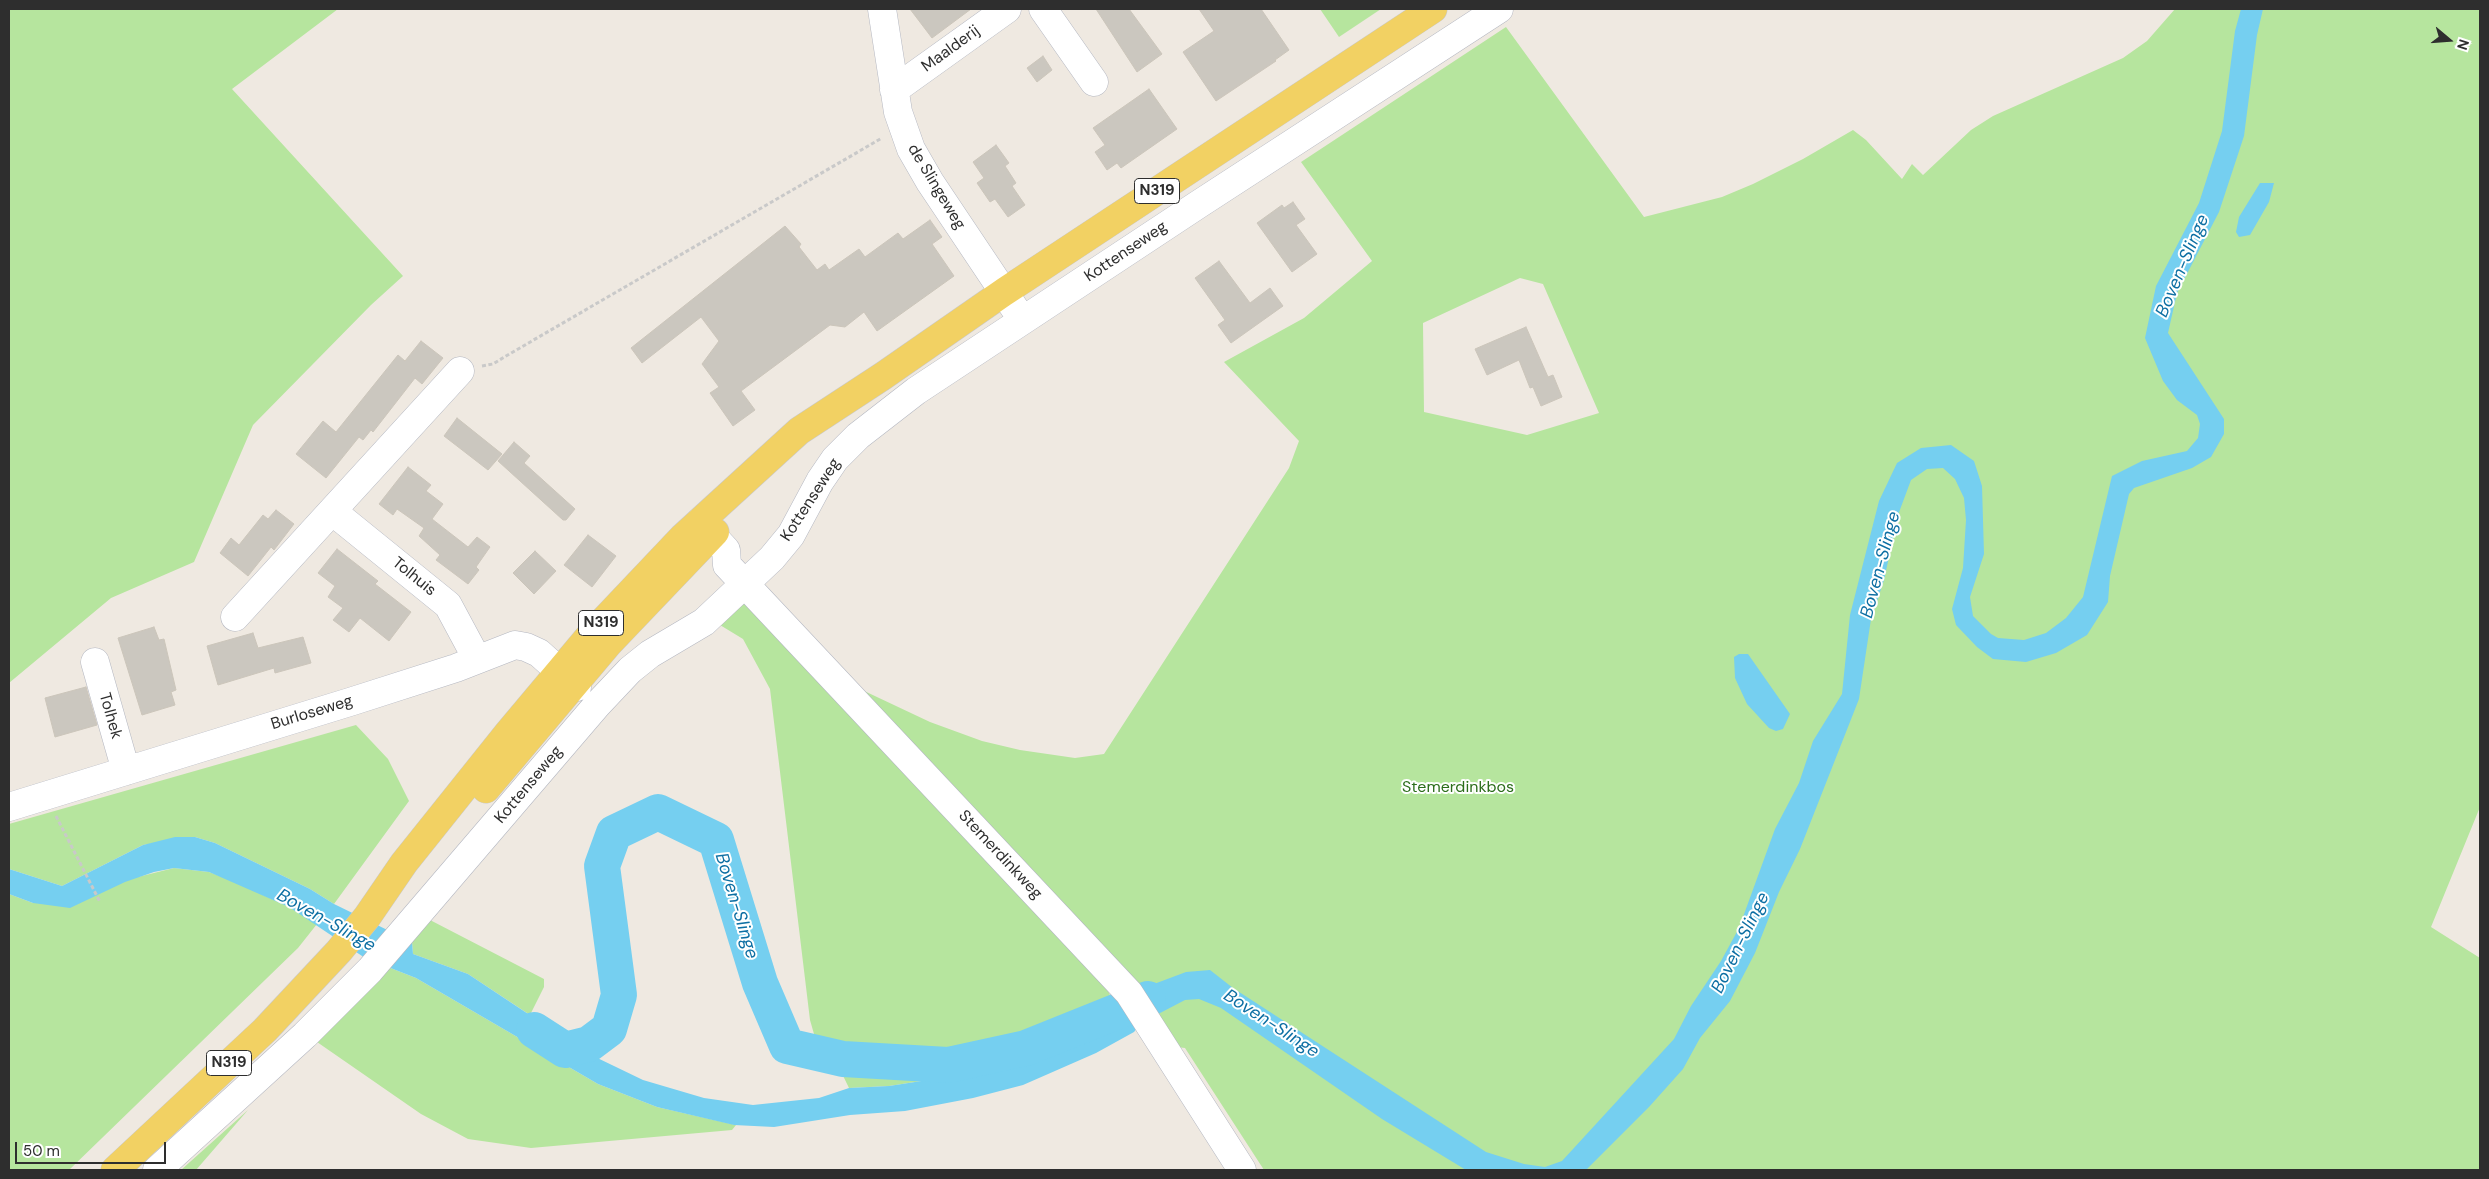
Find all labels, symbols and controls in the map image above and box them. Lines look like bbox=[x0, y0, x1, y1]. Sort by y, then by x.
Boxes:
north arrow bbox=[2424, 15, 2474, 65]
street label: Maalderij bbox=[918, 21, 984, 77]
text: N bbox=[2453, 37, 2473, 52]
street label: de Slingeweg bbox=[903, 141, 969, 233]
road number: N319 bbox=[1134, 178, 1180, 204]
water label: Boven-Slinge bbox=[2152, 211, 2214, 321]
street label: Kottenseweg bbox=[1081, 217, 1171, 287]
street label: Kottenseweg bbox=[777, 455, 845, 545]
water label: Boven-Slinge bbox=[1856, 509, 1906, 621]
street label: Tolhuis bbox=[388, 554, 440, 600]
road number: N319 bbox=[578, 610, 624, 636]
street label: Tolhek bbox=[94, 691, 126, 741]
street label: Burloseweg bbox=[269, 691, 355, 735]
street label: Kottenseweg bbox=[491, 742, 567, 828]
park label: Stemerdinkbos bbox=[1402, 778, 1514, 798]
street label: Stemerdinkweg bbox=[954, 807, 1046, 903]
water label: Boven-Slinge bbox=[710, 851, 762, 961]
water label: Boven-Slinge bbox=[273, 885, 379, 957]
water label: Boven-Slinge bbox=[1707, 889, 1775, 997]
water label: Boven-Slinge bbox=[1219, 985, 1323, 1063]
road number: N319 bbox=[206, 1050, 252, 1076]
scale bar bbox=[18, 1132, 169, 1164]
text: 50 m bbox=[23, 1141, 60, 1161]

